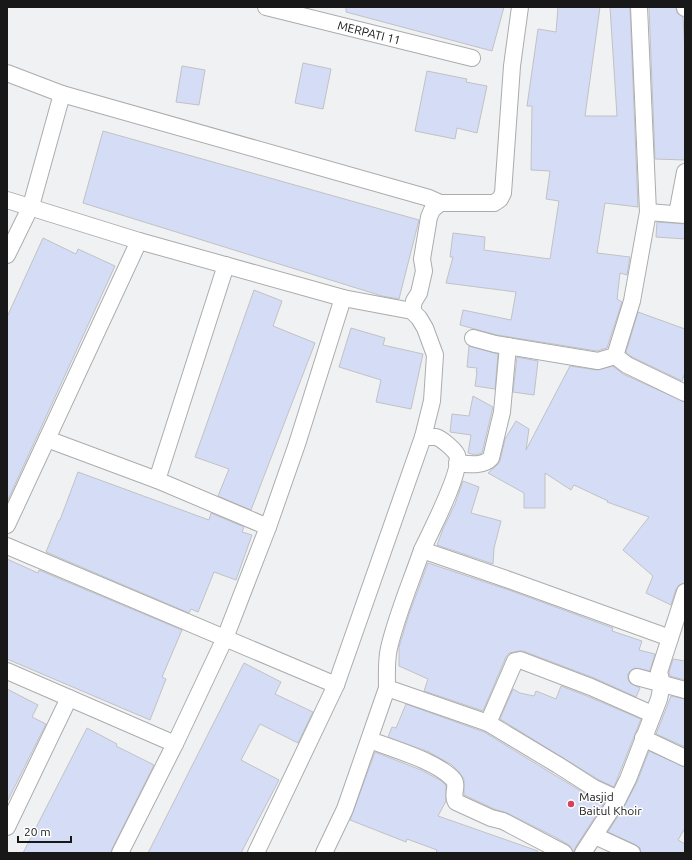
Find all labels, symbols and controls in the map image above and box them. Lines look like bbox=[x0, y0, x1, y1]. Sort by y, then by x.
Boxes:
street label: MERPATI 11 bbox=[336, 18, 402, 47]
place label: Masjid Baitul Khoir bbox=[579, 790, 642, 817]
marker: Masjid Baitul Khoir bbox=[566, 799, 576, 809]
scale bar bbox=[18, 818, 71, 844]
text: 20 m bbox=[24, 825, 51, 838]

